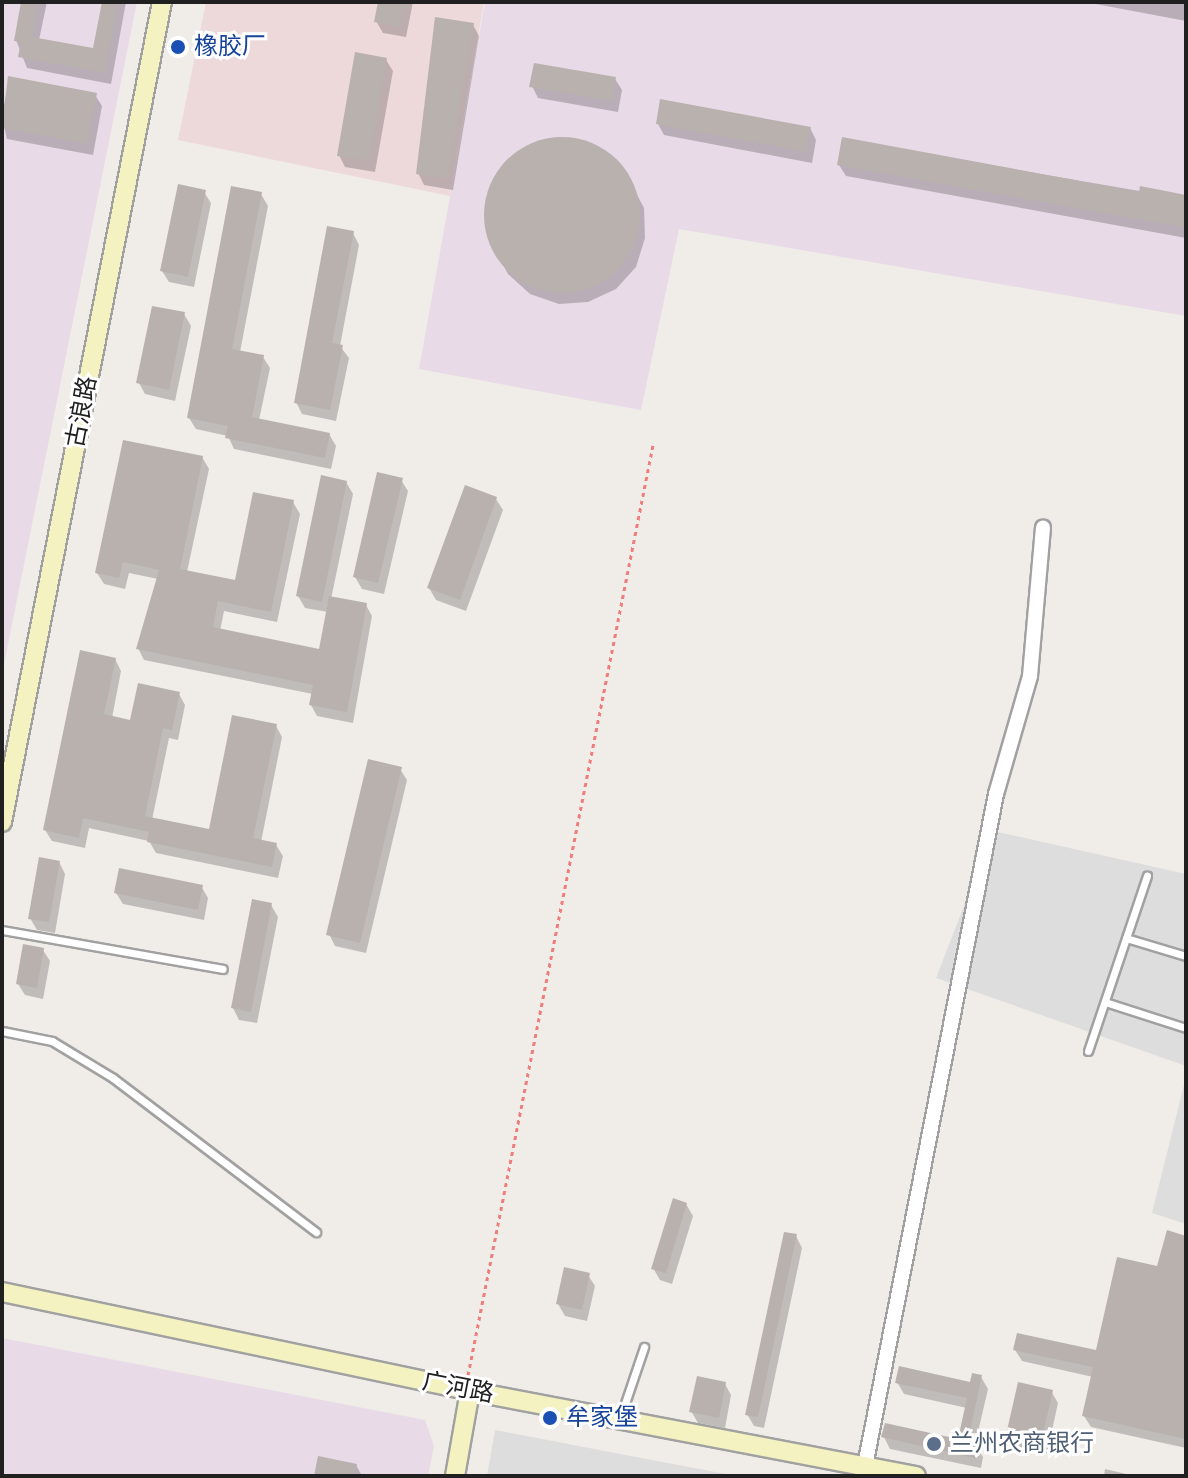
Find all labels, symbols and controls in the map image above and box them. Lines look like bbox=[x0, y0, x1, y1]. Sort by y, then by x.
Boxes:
place label: 橡胶厂 bbox=[194, 33, 266, 61]
marker: 橡胶厂 bbox=[169, 38, 187, 56]
street label: 古浪路 bbox=[61, 374, 103, 450]
street label: 广河路 bbox=[420, 1367, 496, 1409]
place label: 牟家堡 bbox=[566, 1404, 638, 1432]
marker: 牟家堡 bbox=[541, 1409, 559, 1427]
place label: 兰州农商银行 bbox=[950, 1430, 1094, 1458]
marker: 兰州农商银行 bbox=[925, 1435, 943, 1453]

